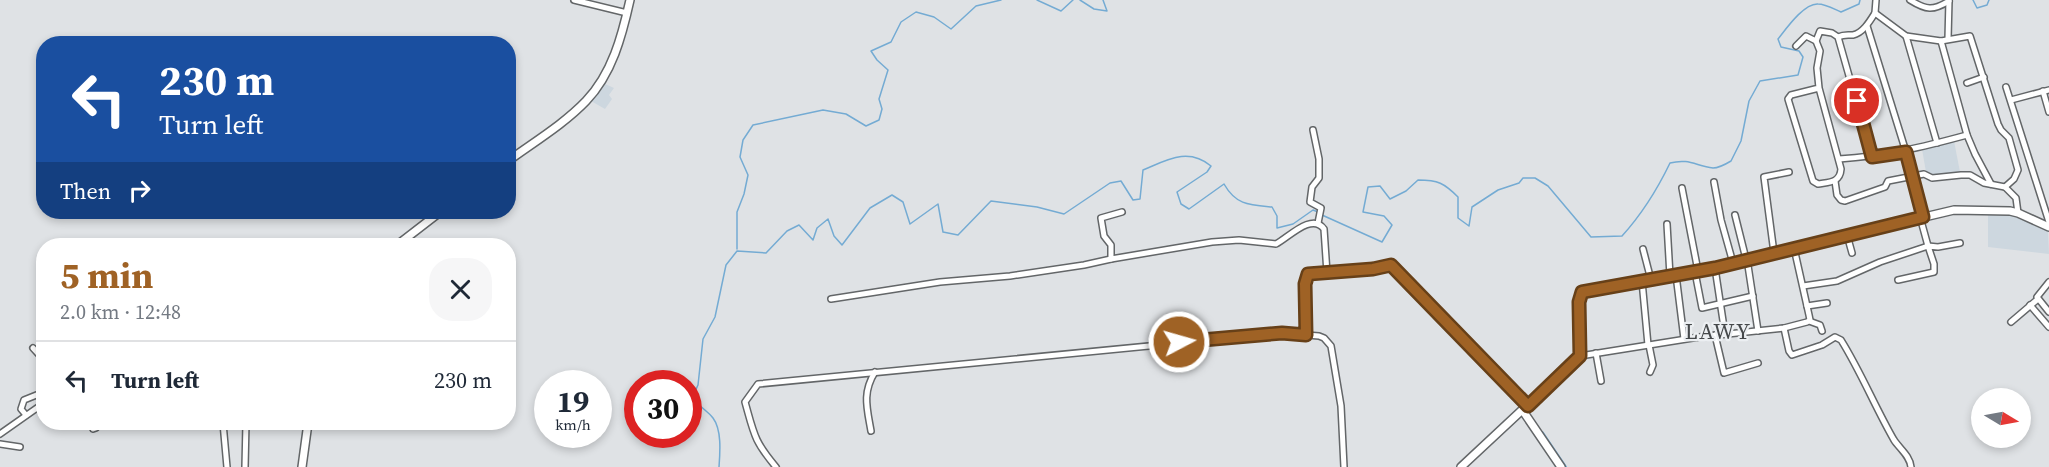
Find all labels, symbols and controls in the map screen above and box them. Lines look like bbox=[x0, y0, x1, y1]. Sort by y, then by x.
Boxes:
text: 230 m bbox=[159, 51, 274, 109]
icon: left bbox=[60, 60, 138, 138]
pin bbox=[1831, 75, 1882, 126]
icon: arrive bbox=[1840, 84, 1873, 117]
text: Turn left bbox=[159, 106, 263, 143]
icon: right bbox=[123, 174, 156, 207]
text: Then bbox=[60, 176, 111, 206]
text: 5 min bbox=[60, 251, 153, 300]
button: close bbox=[429, 258, 492, 321]
text: 2.0 km · 12:48 bbox=[60, 298, 181, 326]
position arrow bbox=[1147, 310, 1211, 374]
district label: LAWY bbox=[1685, 316, 1751, 346]
icon: left bbox=[60, 364, 93, 397]
text: Turn left bbox=[111, 365, 199, 395]
text: 230 m bbox=[434, 365, 492, 395]
speed limit sign: 30 bbox=[624, 370, 702, 448]
text: 19 bbox=[557, 381, 589, 422]
north arrow bbox=[1971, 388, 2031, 448]
map controls bbox=[1971, 388, 2031, 448]
text: km/h bbox=[555, 414, 591, 435]

